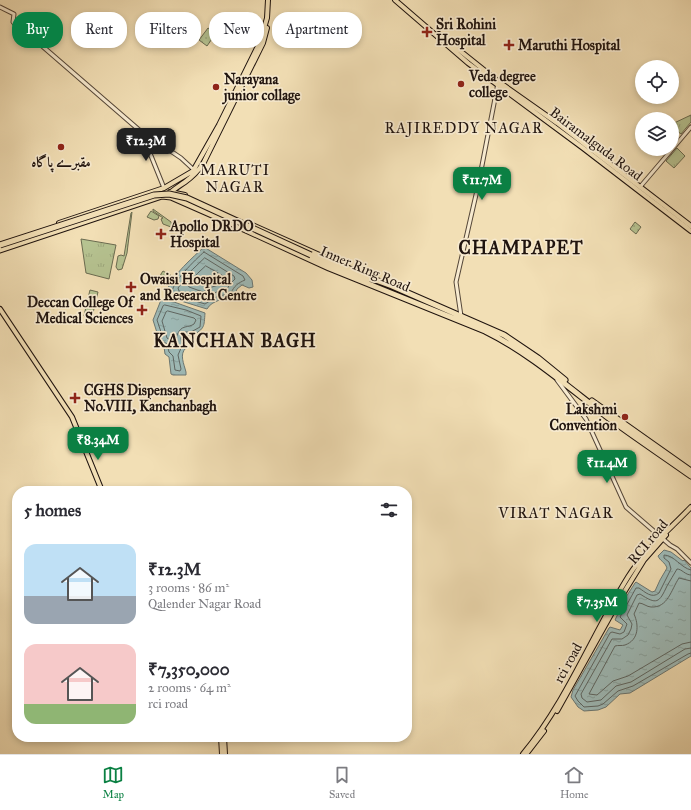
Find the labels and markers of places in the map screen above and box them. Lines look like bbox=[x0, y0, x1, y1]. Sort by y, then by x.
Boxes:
place label: Sri Rohini Hospital bbox=[436, 16, 496, 50]
marker: Sri Rohini Hospital bbox=[421, 26, 433, 38]
place label: Maruthi Hospital bbox=[518, 37, 622, 55]
marker: Maruthi Hospital bbox=[503, 39, 515, 51]
place label: Veda degree college bbox=[468, 68, 536, 102]
place label: Narayana junior collage bbox=[221, 71, 301, 105]
marker: Veda degree college bbox=[456, 79, 466, 89]
marker: Narayana junior collage bbox=[211, 82, 221, 92]
pin: ₹12.3M bbox=[113, 128, 179, 162]
marker: مقبرے پاگاہ bbox=[56, 142, 66, 152]
place label: مقبرے پاگاہ bbox=[31, 153, 91, 173]
pin: ₹11.7M bbox=[449, 167, 515, 201]
place label: Apollo DRDO Hospital bbox=[169, 218, 254, 252]
marker: Apollo DRDO Hospital bbox=[155, 228, 167, 240]
place label: Owaisi Hospital and Research Centre bbox=[140, 271, 257, 304]
marker: Owaisi Hospital and Research Centre bbox=[125, 281, 137, 293]
place label: Deccan College Of Medical Sciences bbox=[27, 294, 135, 327]
marker: Deccan College Of Medical Sciences bbox=[136, 304, 148, 316]
place label: CGHS Dispensary No.VIII, Kanchanbagh bbox=[84, 382, 217, 416]
marker: CGHS Dispensary No.VIII, Kanchanbagh bbox=[69, 392, 81, 404]
place label: Lakshmi Convention bbox=[550, 401, 617, 434]
marker: Lakshmi Convention bbox=[620, 412, 630, 422]
pin: ₹8.34M bbox=[65, 427, 131, 461]
pin: ₹11.4M bbox=[574, 450, 640, 484]
pin: ₹7.35M bbox=[564, 589, 630, 623]

